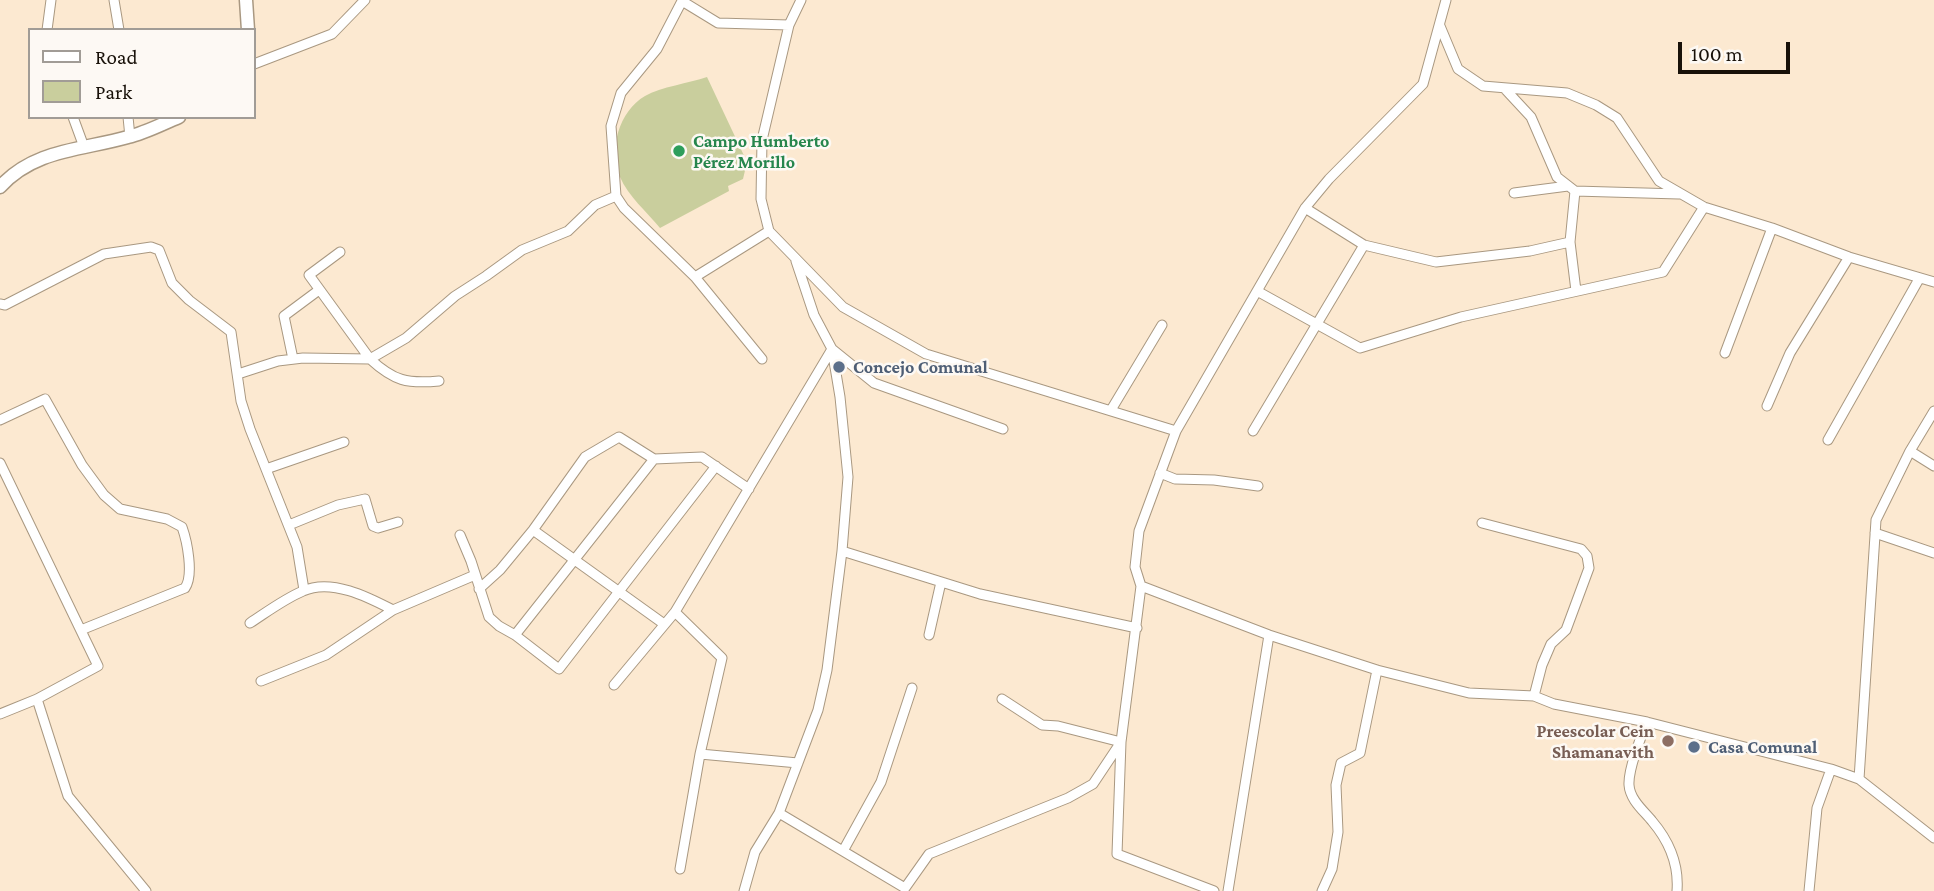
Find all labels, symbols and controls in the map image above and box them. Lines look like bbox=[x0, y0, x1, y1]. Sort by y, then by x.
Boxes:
legend bbox=[28, 28, 256, 119]
scale bar bbox=[1682, 28, 1794, 72]
text: 100 m bbox=[1691, 42, 1743, 66]
text: Road bbox=[95, 45, 138, 69]
text: Park bbox=[95, 80, 132, 104]
place label: Campo Humberto Pérez Morillo bbox=[693, 130, 829, 172]
marker: Campo Humberto Pérez Morillo bbox=[671, 143, 687, 159]
place label: Concejo Comunal bbox=[853, 356, 988, 378]
marker: Concejo Comunal bbox=[831, 359, 847, 375]
place label: Preescolar Cein Shamanavith bbox=[1536, 720, 1654, 762]
marker: Preescolar Cein Shamanavith bbox=[1660, 733, 1676, 749]
place label: Casa Comunal bbox=[1708, 736, 1817, 758]
marker: Casa Comunal bbox=[1686, 739, 1702, 755]

